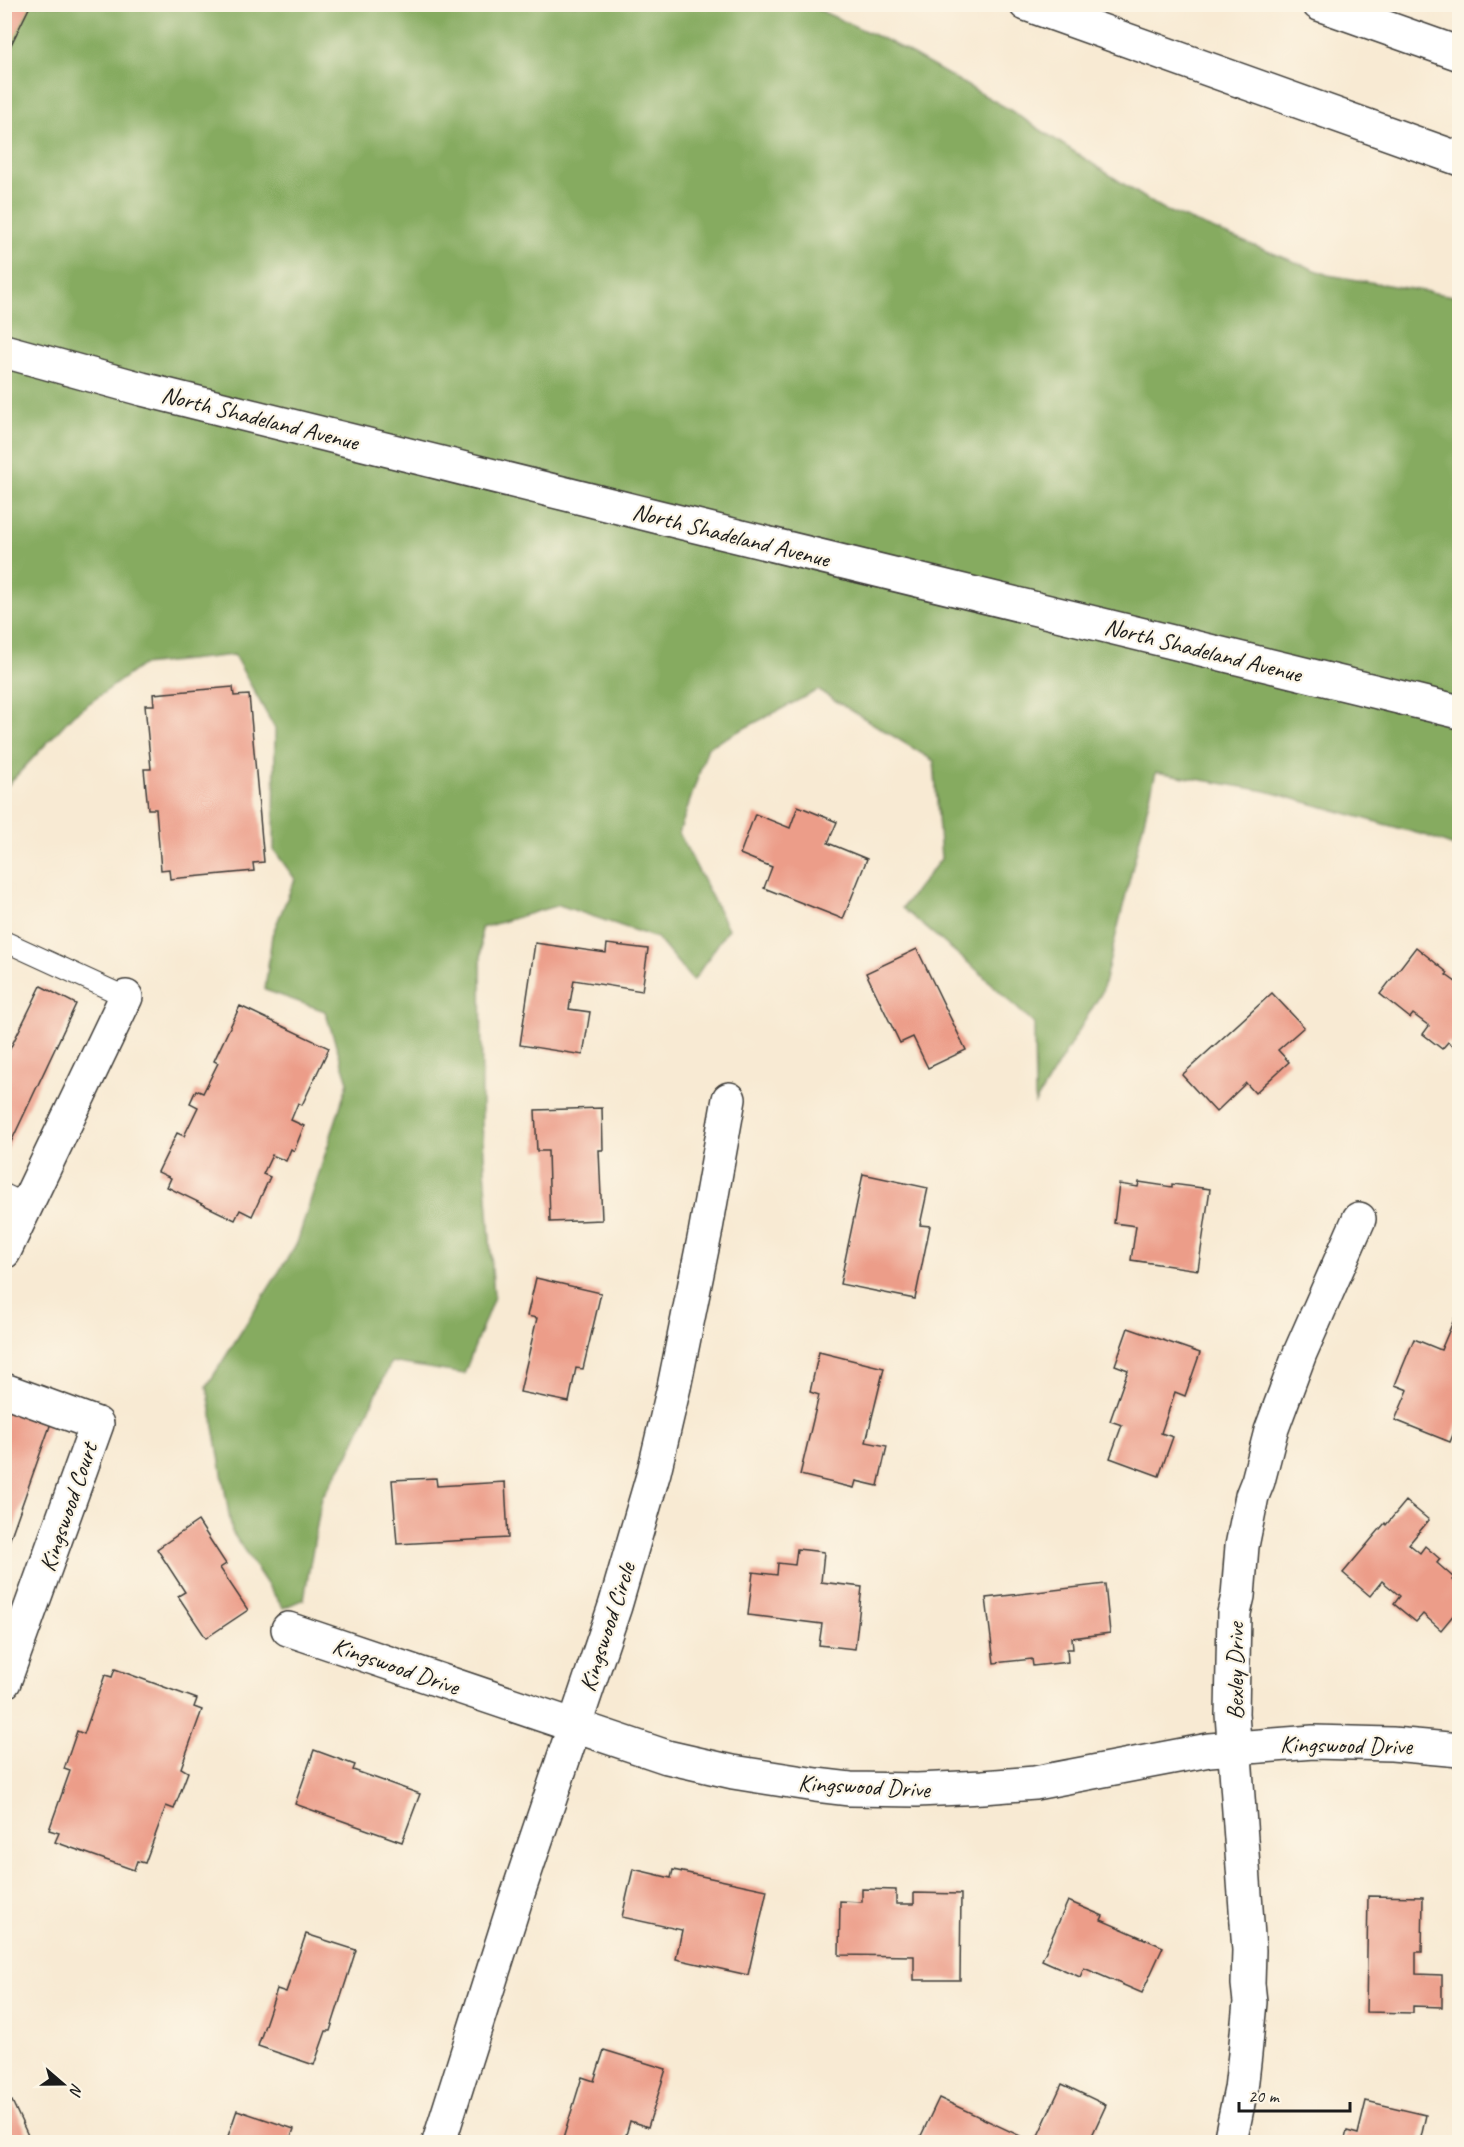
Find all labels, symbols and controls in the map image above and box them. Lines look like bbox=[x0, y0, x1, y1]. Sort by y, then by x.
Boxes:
street label: North Shadeland Avenue bbox=[158, 379, 364, 458]
street label: North Shadeland Avenue bbox=[629, 496, 835, 575]
street label: North Shadeland Avenue bbox=[1101, 611, 1307, 690]
street label: Kingswood Court bbox=[32, 1437, 105, 1575]
street label: Kingswood Circle bbox=[572, 1557, 643, 1695]
street label: Bexley Drive bbox=[1220, 1620, 1250, 1720]
street label: Kingswood Drive bbox=[329, 1630, 465, 1702]
street label: Kingswood Drive bbox=[1280, 1729, 1414, 1761]
street label: Kingswood Drive bbox=[797, 1768, 933, 1805]
north arrow bbox=[33, 2054, 93, 2114]
scale bar bbox=[1239, 2075, 1350, 2113]
text: N bbox=[64, 2081, 87, 2100]
text: 20 m bbox=[1248, 2085, 1281, 2107]

